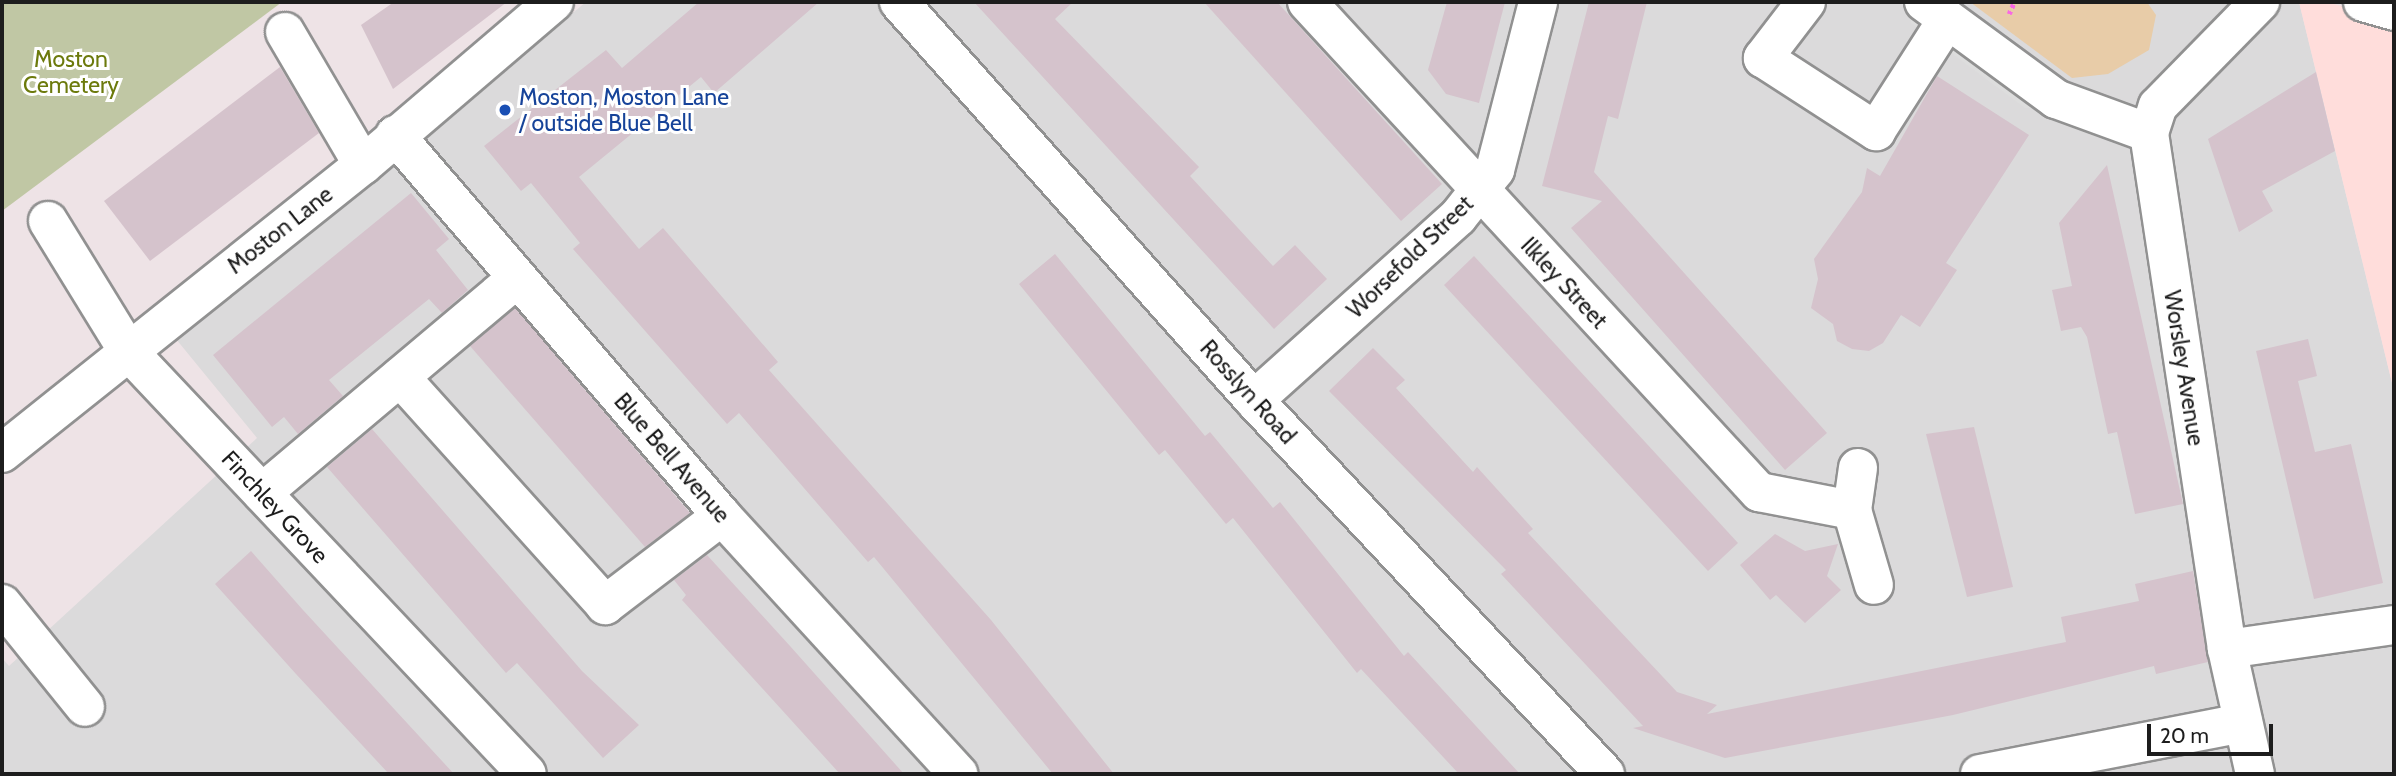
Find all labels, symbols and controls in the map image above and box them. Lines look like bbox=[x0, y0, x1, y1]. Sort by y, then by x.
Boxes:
park label: Moston Cemetery bbox=[23, 45, 119, 99]
place label: Moston, Moston Lane / outside Blue Bell bbox=[519, 83, 729, 137]
marker: Moston, Moston Lane / outside Blue Bell bbox=[497, 102, 513, 118]
street label: Moston Lane bbox=[222, 180, 338, 280]
street label: Worsefold Street bbox=[1341, 190, 1479, 324]
street label: Ilkley Street bbox=[1515, 232, 1613, 334]
street label: Worsley Avenue bbox=[2158, 288, 2210, 448]
street label: Rosslyn Road bbox=[1194, 334, 1302, 450]
street label: Blue Bell Avenue bbox=[608, 388, 736, 528]
street label: Finchley Grove bbox=[216, 445, 334, 569]
scale bar bbox=[2151, 710, 2277, 754]
text: 20 m bbox=[2160, 723, 2209, 748]

